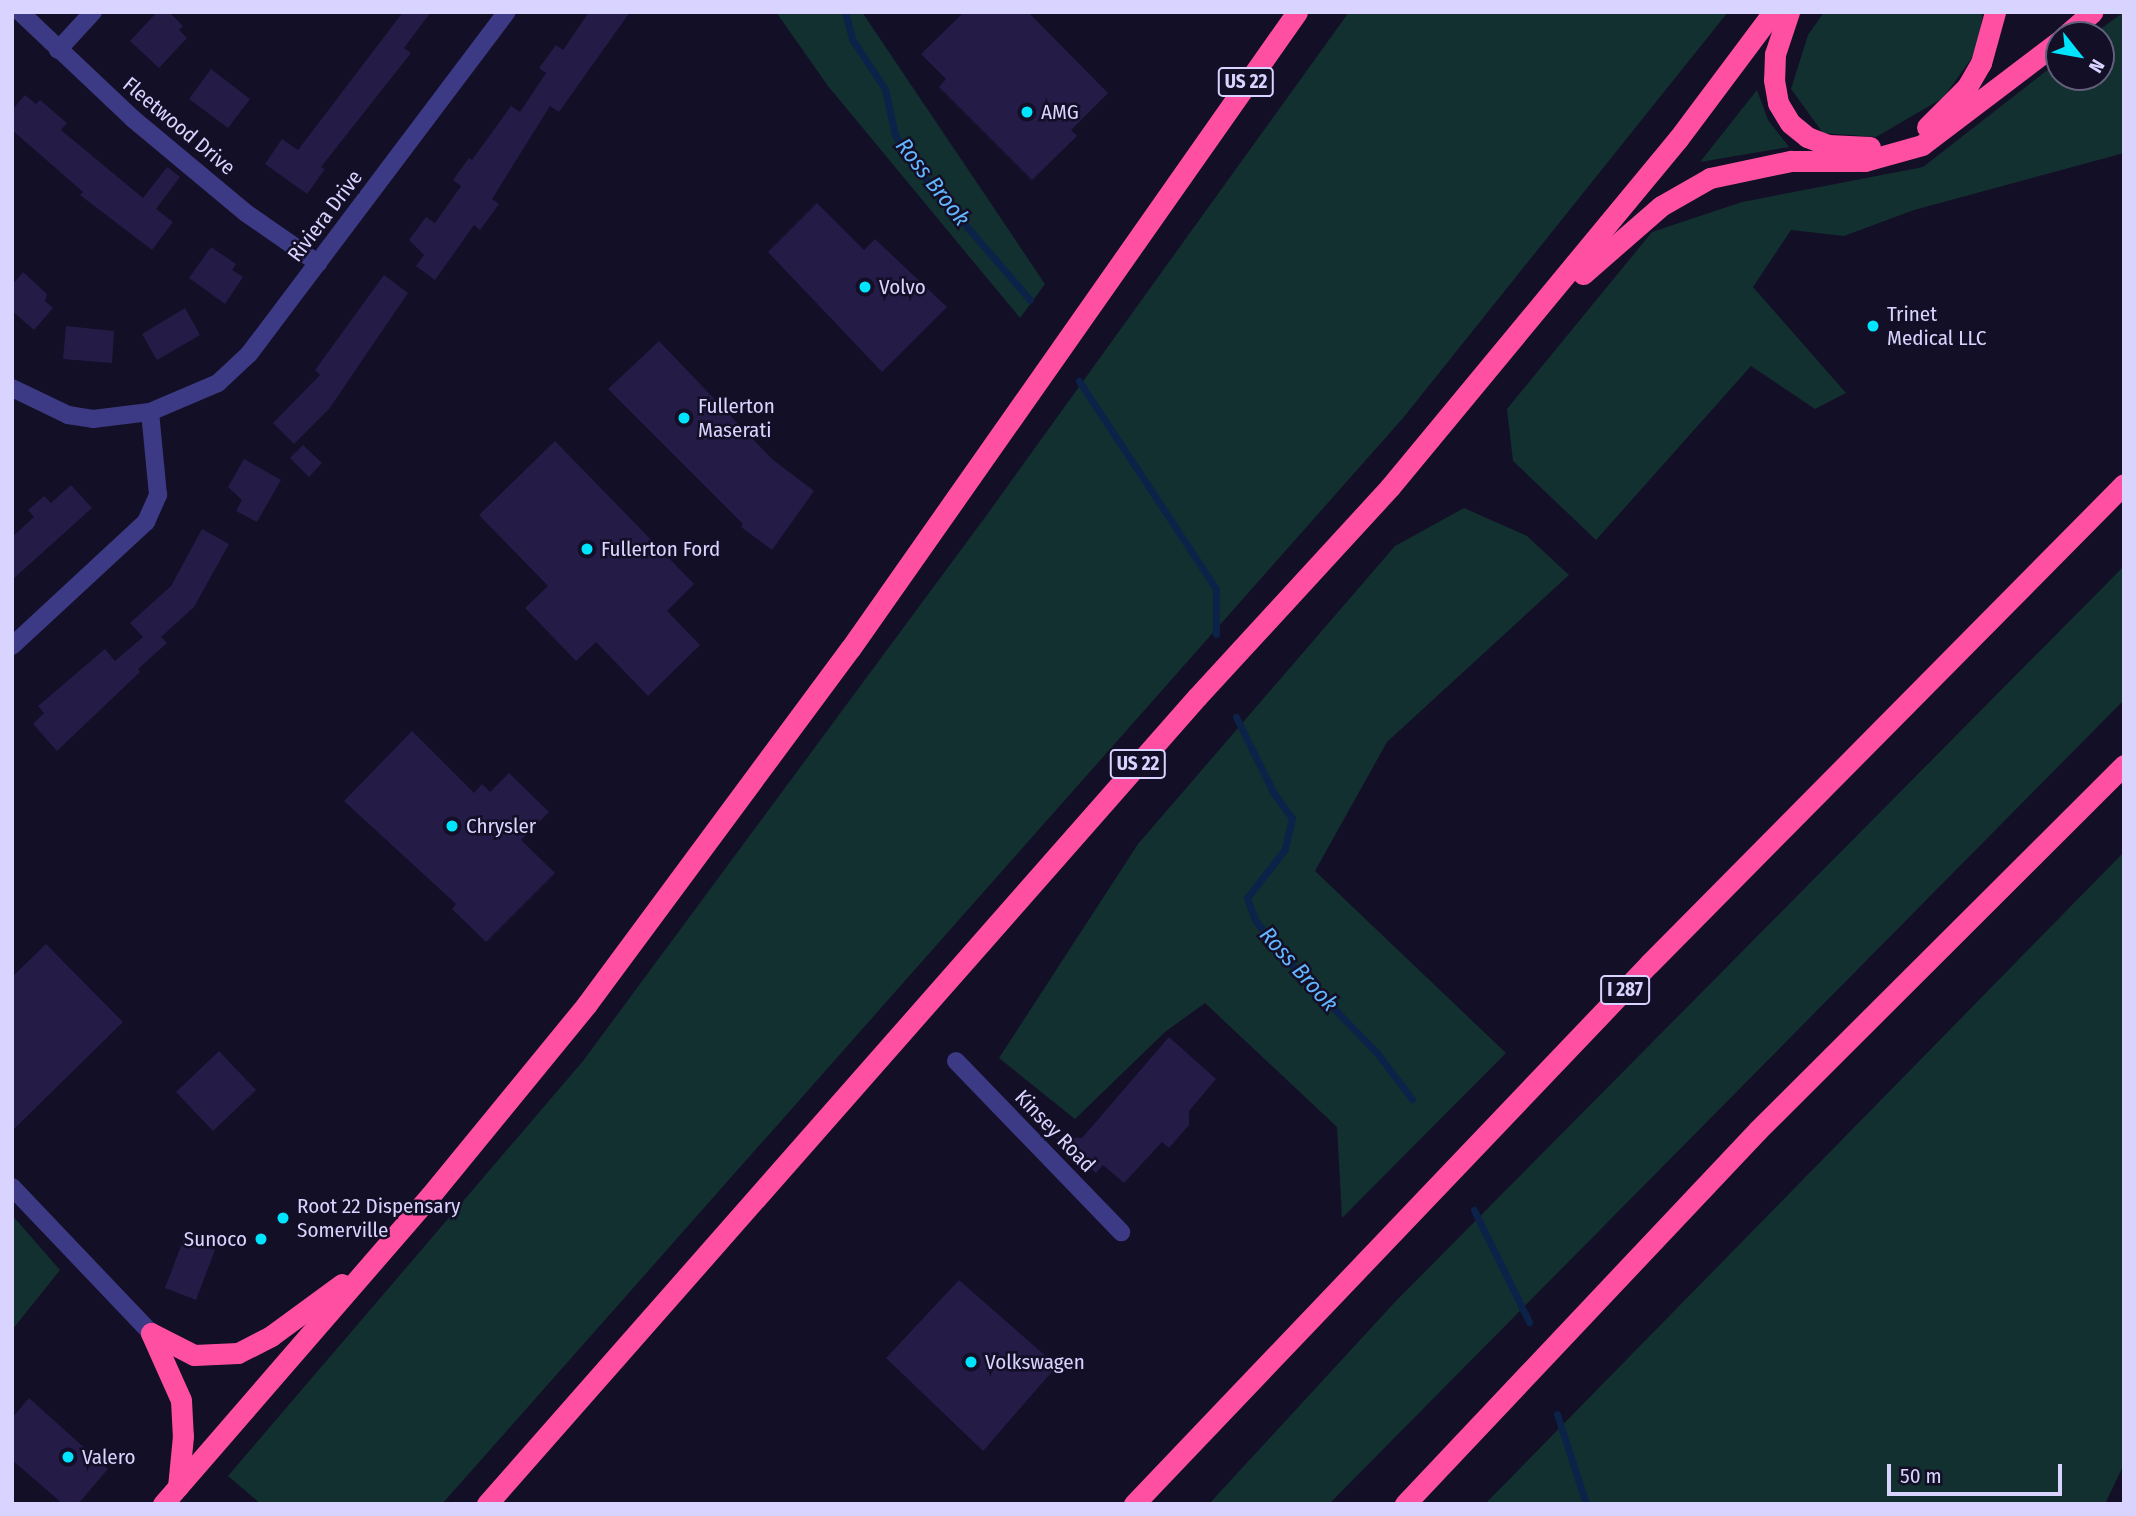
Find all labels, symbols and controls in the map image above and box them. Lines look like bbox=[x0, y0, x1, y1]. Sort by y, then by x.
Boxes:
north arrow bbox=[2045, 21, 2115, 91]
text: N bbox=[2084, 55, 2110, 77]
road number: US 22 bbox=[1216, 66, 1276, 97]
street label: Fleetwood Drive bbox=[118, 72, 240, 180]
place label: AMG bbox=[1041, 99, 1079, 125]
marker: AMG bbox=[1019, 104, 1035, 120]
water label: Ross Brook bbox=[890, 132, 976, 232]
street label: Riviera Drive bbox=[282, 165, 368, 267]
place label: Volvo bbox=[879, 274, 926, 300]
marker: Volvo bbox=[857, 279, 873, 295]
place label: Trinet Medical LLC bbox=[1887, 301, 1987, 351]
marker: Trinet Medical LLC bbox=[1865, 318, 1881, 334]
place label: Fullerton Maserati bbox=[698, 393, 775, 443]
marker: Fullerton Maserati bbox=[676, 410, 692, 426]
place label: Fullerton Ford bbox=[601, 536, 720, 562]
marker: Fullerton Ford bbox=[579, 541, 595, 557]
road number: US 22 bbox=[1108, 748, 1168, 779]
place label: Chrysler bbox=[466, 813, 536, 839]
marker: Chrysler bbox=[444, 818, 460, 834]
water label: Ross Brook bbox=[1254, 921, 1344, 1017]
road number: I 287 bbox=[1599, 974, 1651, 1006]
street label: Kinsey Road bbox=[1010, 1085, 1100, 1177]
place label: Root 22 Dispensary Somerville bbox=[297, 1193, 460, 1243]
marker: Root 22 Dispensary Somerville bbox=[275, 1210, 291, 1226]
place label: Sunoco bbox=[184, 1226, 247, 1252]
marker: Sunoco bbox=[253, 1231, 269, 1247]
place label: Volkswagen bbox=[985, 1349, 1085, 1375]
marker: Volkswagen bbox=[963, 1354, 979, 1370]
place label: Valero bbox=[82, 1444, 136, 1470]
marker: Valero bbox=[60, 1449, 76, 1465]
scale bar bbox=[1891, 1450, 2066, 1494]
text: 50 m bbox=[1900, 1463, 1942, 1489]

